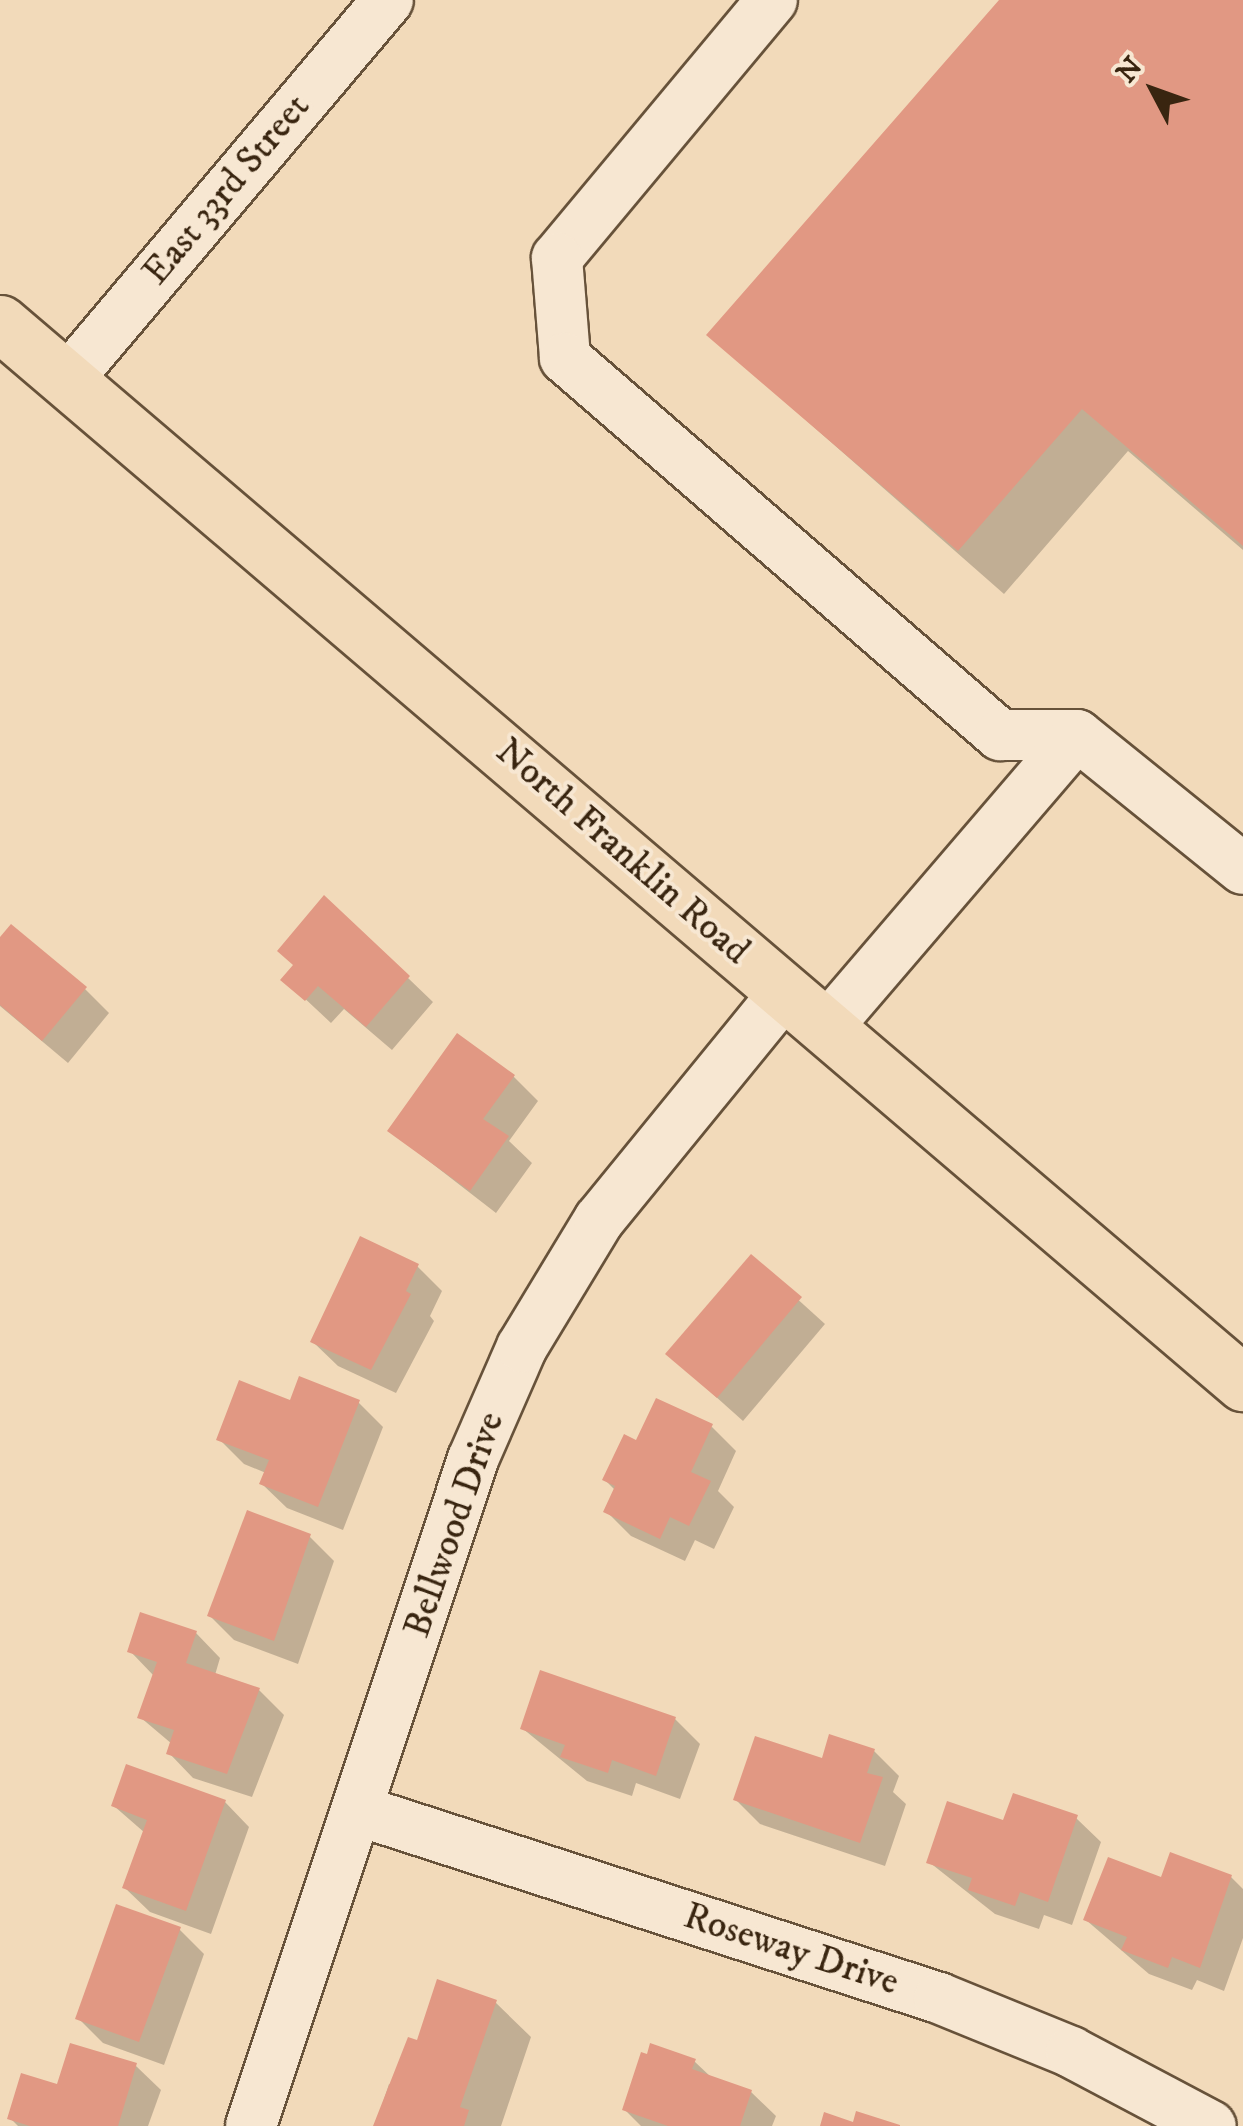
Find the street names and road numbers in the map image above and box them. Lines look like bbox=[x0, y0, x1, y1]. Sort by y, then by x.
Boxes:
street label: East 33rd Street bbox=[134, 85, 320, 295]
street label: North Franklin Road bbox=[486, 729, 758, 975]
street label: Bellwood Drive bbox=[395, 1406, 515, 1644]
street label: Roseway Drive bbox=[678, 1894, 904, 2006]

